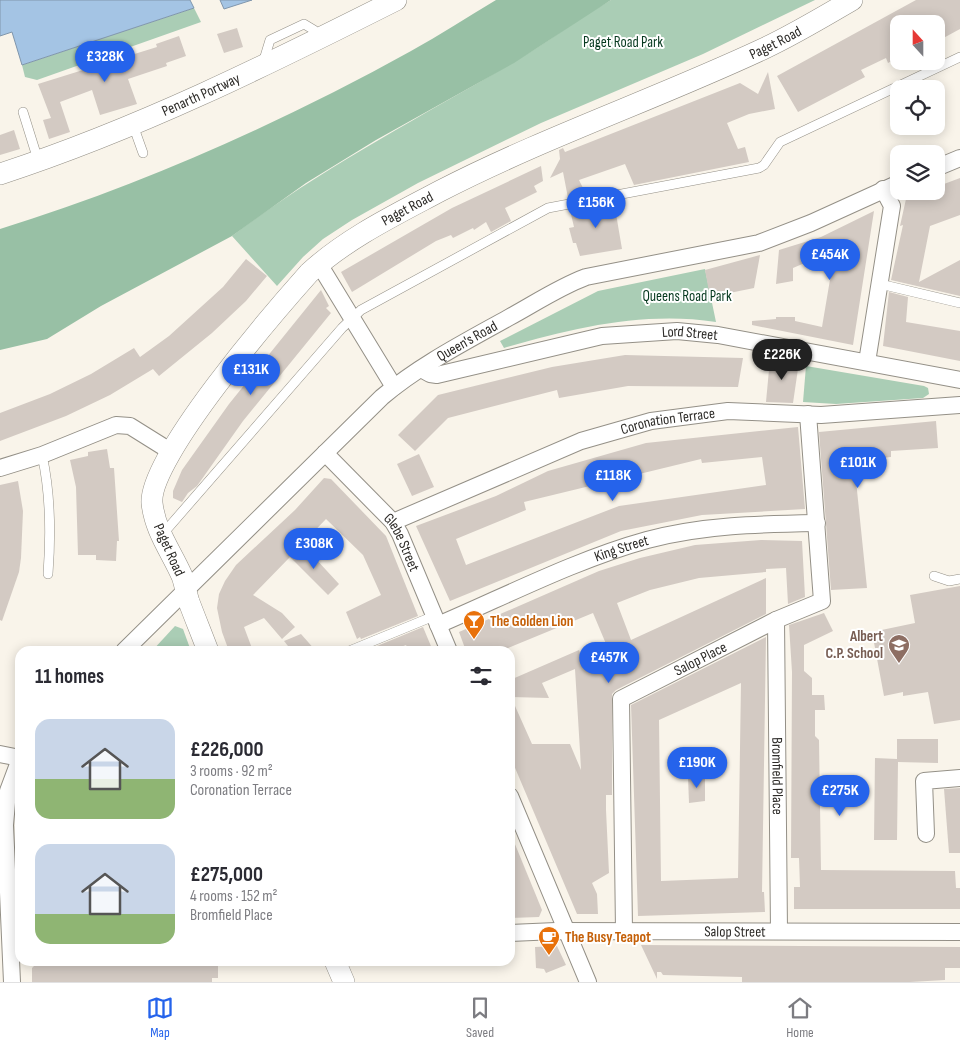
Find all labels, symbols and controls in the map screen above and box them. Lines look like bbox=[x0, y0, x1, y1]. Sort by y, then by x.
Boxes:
north arrow bbox=[890, 15, 945, 70]
map controls bbox=[890, 15, 945, 200]
street label: Paget Road bbox=[746, 22, 805, 64]
park label: Paget Road Park bbox=[583, 33, 663, 52]
pin: £328K bbox=[70, 41, 140, 83]
text: £328K bbox=[86, 47, 124, 66]
street label: Penarth Portway bbox=[159, 68, 243, 120]
button: locate bbox=[890, 80, 945, 135]
button: layers bbox=[890, 145, 945, 200]
pin: £156K bbox=[561, 186, 631, 229]
street label: Paget Road bbox=[378, 187, 436, 230]
text: £156K bbox=[578, 193, 614, 212]
pin: £454K bbox=[795, 238, 865, 281]
text: £454K bbox=[811, 245, 849, 264]
park label: Queens Road Park bbox=[642, 287, 732, 306]
street label: Queen's Road bbox=[433, 316, 501, 366]
street label: Lord Street bbox=[661, 321, 719, 344]
pin: £226K bbox=[747, 338, 817, 381]
text: £226K bbox=[763, 345, 801, 364]
pin: £131K bbox=[216, 354, 286, 396]
text: £131K bbox=[233, 360, 269, 379]
street label: Coronation Terrace bbox=[618, 403, 716, 439]
pin: £101K bbox=[823, 446, 893, 489]
text: £101K bbox=[840, 453, 876, 472]
pin: £118K bbox=[578, 460, 648, 502]
text: £118K bbox=[595, 466, 631, 485]
street label: Glebe Street bbox=[380, 509, 424, 575]
street label: Paget Road bbox=[149, 521, 189, 579]
pin: £308K bbox=[279, 528, 349, 570]
street label: King Street bbox=[592, 530, 651, 566]
text: £308K bbox=[295, 534, 333, 553]
bar icon: The Golden Lion bbox=[462, 609, 486, 640]
place label: The Golden Lion bbox=[490, 612, 573, 631]
place label: Albert C.P. School bbox=[825, 627, 883, 663]
school or university icon: Albert C.P. School bbox=[887, 633, 911, 664]
street label: Salop Place bbox=[671, 637, 730, 680]
pin: £457K bbox=[574, 642, 644, 684]
text: £457K bbox=[590, 648, 628, 667]
icon: filters bbox=[467, 662, 495, 690]
text: 11 homes bbox=[35, 664, 104, 689]
text: £226,000 bbox=[190, 737, 264, 762]
street label: Bromfield Place bbox=[768, 737, 787, 815]
icon: home bbox=[75, 739, 135, 799]
pin: £190K bbox=[662, 746, 732, 789]
text: £190K bbox=[678, 753, 716, 772]
text: 3 rooms · 92 m² bbox=[190, 762, 273, 781]
pin: £275K bbox=[805, 774, 875, 817]
text: Coronation Terrace bbox=[190, 781, 292, 800]
text: £275K bbox=[821, 781, 859, 800]
text: £275,000 bbox=[190, 862, 263, 887]
icon: home bbox=[75, 864, 135, 924]
text: 4 rooms · 152 m² bbox=[190, 887, 278, 906]
text: Bromfield Place bbox=[190, 906, 273, 925]
street label: Salop Street bbox=[704, 922, 766, 941]
cafe icon: The Busy Teapot bbox=[537, 925, 561, 956]
place label: The Busy Teapot bbox=[565, 928, 651, 947]
tab: Map bbox=[146, 994, 174, 1041]
tab: Saved bbox=[466, 994, 494, 1041]
tab: Home bbox=[786, 994, 814, 1041]

